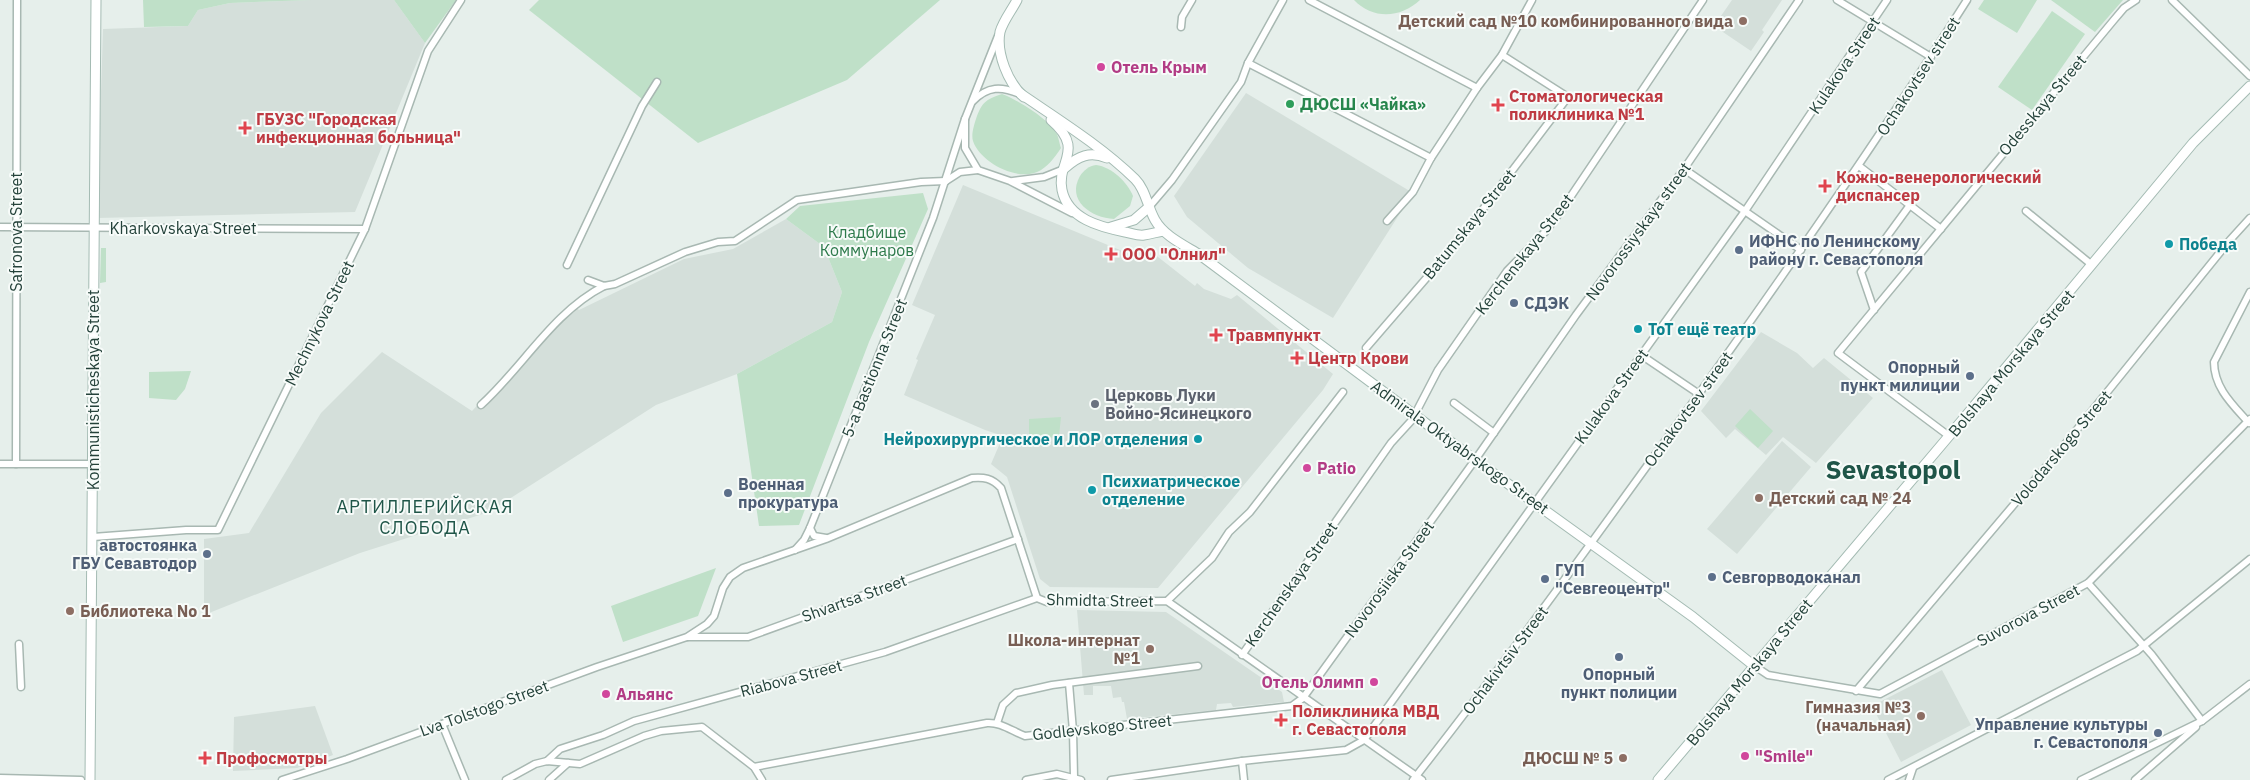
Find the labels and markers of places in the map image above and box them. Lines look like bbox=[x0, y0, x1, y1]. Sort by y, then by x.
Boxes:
place label: Детский сад №10 комбинированного вида bbox=[1398, 11, 1733, 31]
marker: Детский сад №10 комбинированного вида bbox=[1737, 15, 1749, 27]
place label: Отель Крым bbox=[1111, 57, 1207, 77]
marker: Отель Крым bbox=[1095, 61, 1107, 73]
place label: Стоматологическая поликлиника №1 bbox=[1509, 86, 1663, 124]
place label: ДЮСШ «Чайка» bbox=[1300, 94, 1426, 114]
marker: ДЮСШ «Чайка» bbox=[1284, 98, 1296, 110]
marker: Стоматологическая поликлиника №1 bbox=[1491, 98, 1505, 112]
place label: ГБУЗС "Городская инфекционная больница" bbox=[256, 109, 461, 147]
marker: ГБУЗС "Городская инфекционная больница" bbox=[238, 121, 252, 135]
place label: Кожно-венерологический диспансер bbox=[1836, 167, 2042, 205]
marker: Кожно-венерологический диспансер bbox=[1818, 179, 1832, 193]
place label: ИФНС по Ленинскому району г. Севастополя bbox=[1749, 231, 1923, 269]
place label: Победа bbox=[2179, 234, 2237, 254]
marker: Победа bbox=[2163, 238, 2175, 250]
place label: ООО "Олнил" bbox=[1122, 244, 1226, 264]
marker: ИФНС по Ленинскому району г. Севастополя bbox=[1733, 244, 1745, 256]
marker: ООО "Олнил" bbox=[1104, 247, 1118, 261]
place label: СДЭК bbox=[1524, 293, 1569, 313]
marker: СДЭК bbox=[1508, 297, 1520, 309]
place label: ТоТ ещё театр bbox=[1648, 319, 1756, 339]
marker: ТоТ ещё театр bbox=[1632, 323, 1644, 335]
place label: Травмпункт bbox=[1227, 325, 1321, 345]
marker: Травмпункт bbox=[1209, 328, 1223, 342]
place label: Центр Крови bbox=[1308, 348, 1409, 368]
marker: Центр Крови bbox=[1290, 351, 1304, 365]
place label: Опорный пункт милиции bbox=[1840, 357, 1960, 395]
marker: Опорный пункт милиции bbox=[1964, 370, 1976, 382]
place label: Церковь Луки Войно-Ясинецкого bbox=[1105, 385, 1252, 423]
marker: Церковь Луки Войно-Ясинецкого bbox=[1089, 398, 1101, 410]
place label: Нейрохирургическое и ЛОР отделения bbox=[884, 429, 1188, 449]
marker: Нейрохирургическое и ЛОР отделения bbox=[1192, 433, 1204, 445]
place label: Patio bbox=[1317, 458, 1356, 478]
marker: Patio bbox=[1301, 462, 1313, 474]
place label: Психиатрическое отделение bbox=[1102, 471, 1240, 509]
place label: Военная прокуратура bbox=[738, 474, 838, 512]
marker: Психиатрическое отделение bbox=[1086, 484, 1098, 496]
marker: Военная прокуратура bbox=[722, 487, 734, 499]
place label: Детский сад № 24 bbox=[1769, 488, 1912, 508]
marker: Детский сад № 24 bbox=[1753, 492, 1765, 504]
place label: автостоянка ГБУ Севавтодор bbox=[72, 535, 197, 573]
marker: автостоянка ГБУ Севавтодор bbox=[201, 548, 213, 560]
place label: ГУП "Севгеоцентр" bbox=[1555, 560, 1670, 598]
place label: Севгорводоканал bbox=[1722, 567, 1861, 587]
marker: Севгорводоканал bbox=[1706, 571, 1718, 583]
marker: ГУП "Севгеоцентр" bbox=[1539, 573, 1551, 585]
place label: Библиотека No 1 bbox=[80, 601, 211, 621]
marker: Библиотека No 1 bbox=[64, 605, 76, 617]
place label: Школа-интернат №1 bbox=[1008, 630, 1140, 668]
marker: Школа-интернат №1 bbox=[1144, 643, 1156, 655]
marker: Опорный пункт полиции bbox=[1613, 651, 1625, 663]
place label: Опорный пункт полиции bbox=[1561, 664, 1677, 702]
place label: Отель Олимп bbox=[1261, 672, 1364, 692]
marker: Отель Олимп bbox=[1368, 676, 1380, 688]
place label: Альянс bbox=[616, 684, 673, 704]
marker: Альянс bbox=[600, 688, 612, 700]
place label: Гимназия №3 (начальная) bbox=[1805, 697, 1911, 735]
place label: Поликлиника МВД г. Севастополя bbox=[1292, 701, 1439, 739]
marker: Гимназия №3 (начальная) bbox=[1915, 710, 1927, 722]
marker: Поликлиника МВД г. Севастополя bbox=[1274, 713, 1288, 727]
place label: Управление культуры г. Севастополя bbox=[1975, 714, 2148, 752]
marker: Управление культуры г. Севастополя bbox=[2152, 727, 2164, 739]
place label: "Smile" bbox=[1755, 746, 1813, 766]
place label: Профосмотры bbox=[216, 748, 328, 768]
place label: ДЮСШ № 5 bbox=[1523, 748, 1613, 768]
marker: "Smile" bbox=[1739, 750, 1751, 762]
marker: Профосмотры bbox=[198, 751, 212, 765]
marker: ДЮСШ № 5 bbox=[1617, 752, 1629, 764]

